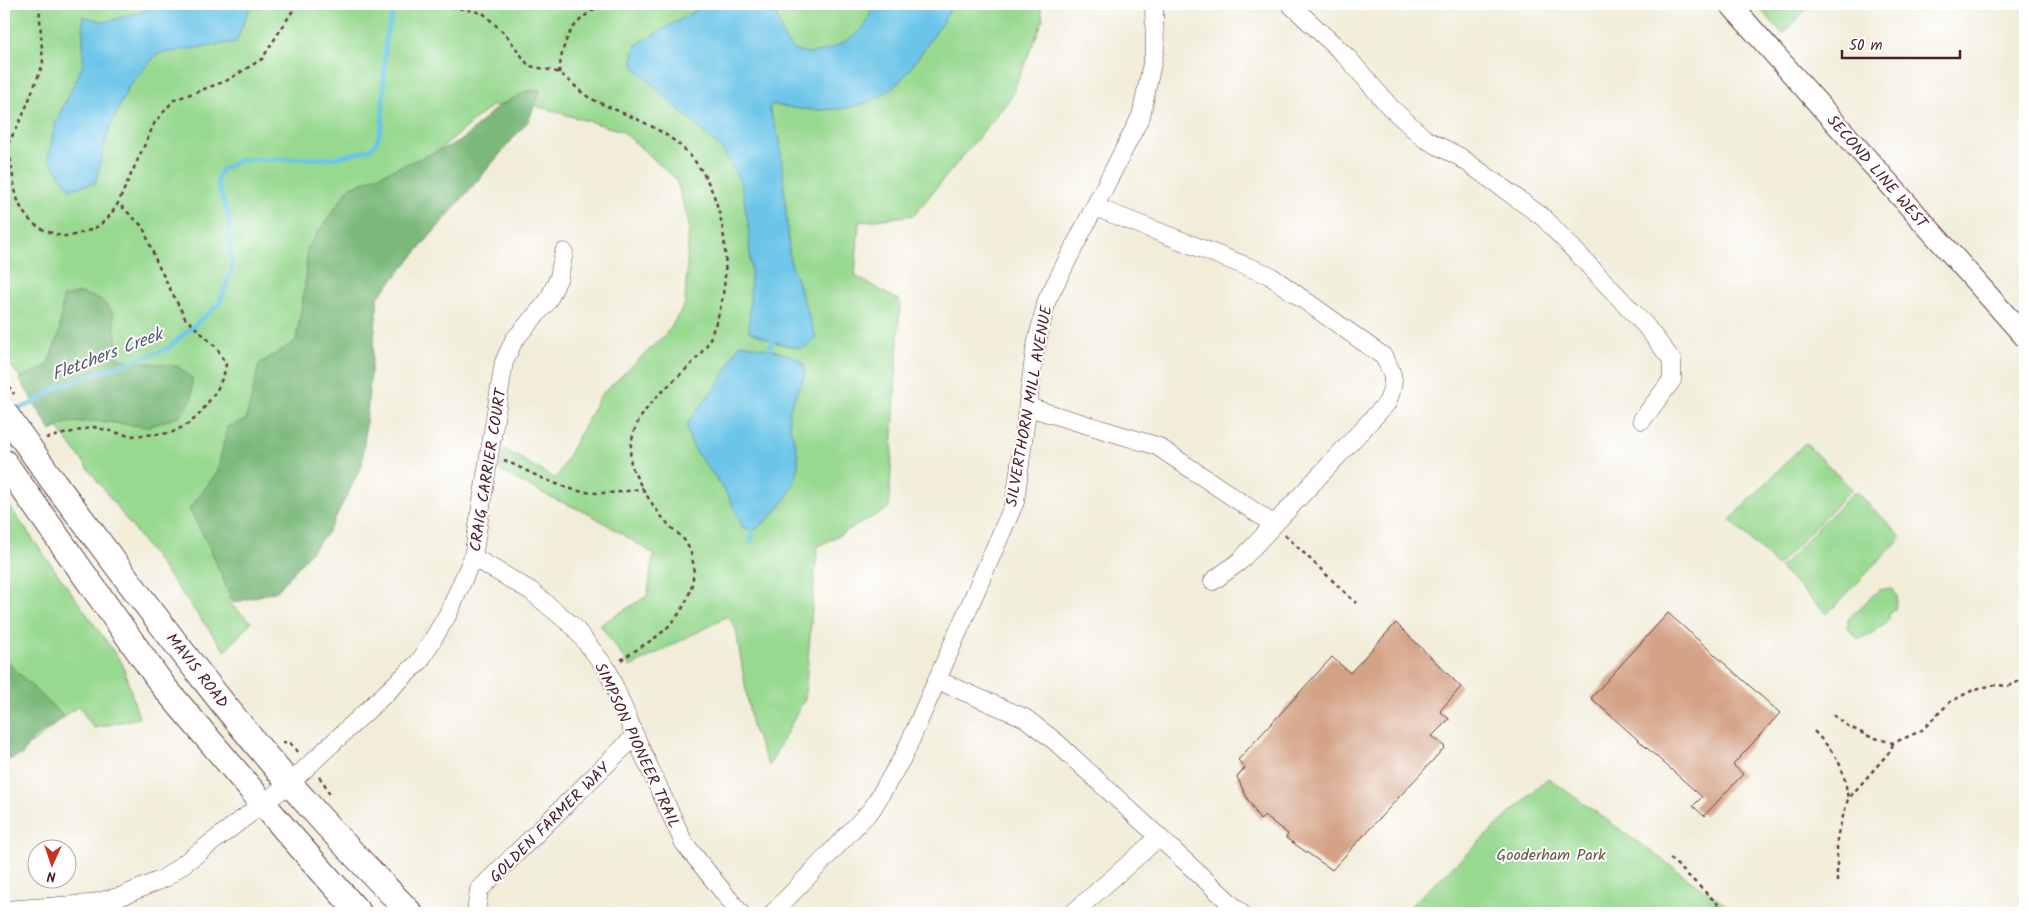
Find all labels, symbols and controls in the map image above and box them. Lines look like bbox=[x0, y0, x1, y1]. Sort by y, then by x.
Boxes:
scale bar bbox=[1842, 28, 1959, 60]
text: 50 m bbox=[1849, 34, 1883, 58]
street label: SECOND LINE WEST bbox=[1820, 109, 1934, 236]
street label: SILVERTHORN MILL AVENUE bbox=[999, 303, 1060, 509]
water label: Fletchers Creek bbox=[48, 320, 170, 390]
street label: CRAIG CARRIER COURT bbox=[463, 386, 514, 554]
street label: MAVIS ROAD bbox=[159, 628, 234, 714]
street label: SIMPSON PIONEER TRAIL bbox=[587, 659, 686, 833]
street label: GOLDEN FARMER WAY bbox=[484, 756, 617, 889]
north arrow bbox=[28, 840, 78, 890]
park label: Gooderham Park bbox=[1497, 843, 1606, 868]
text: N bbox=[46, 865, 56, 887]

